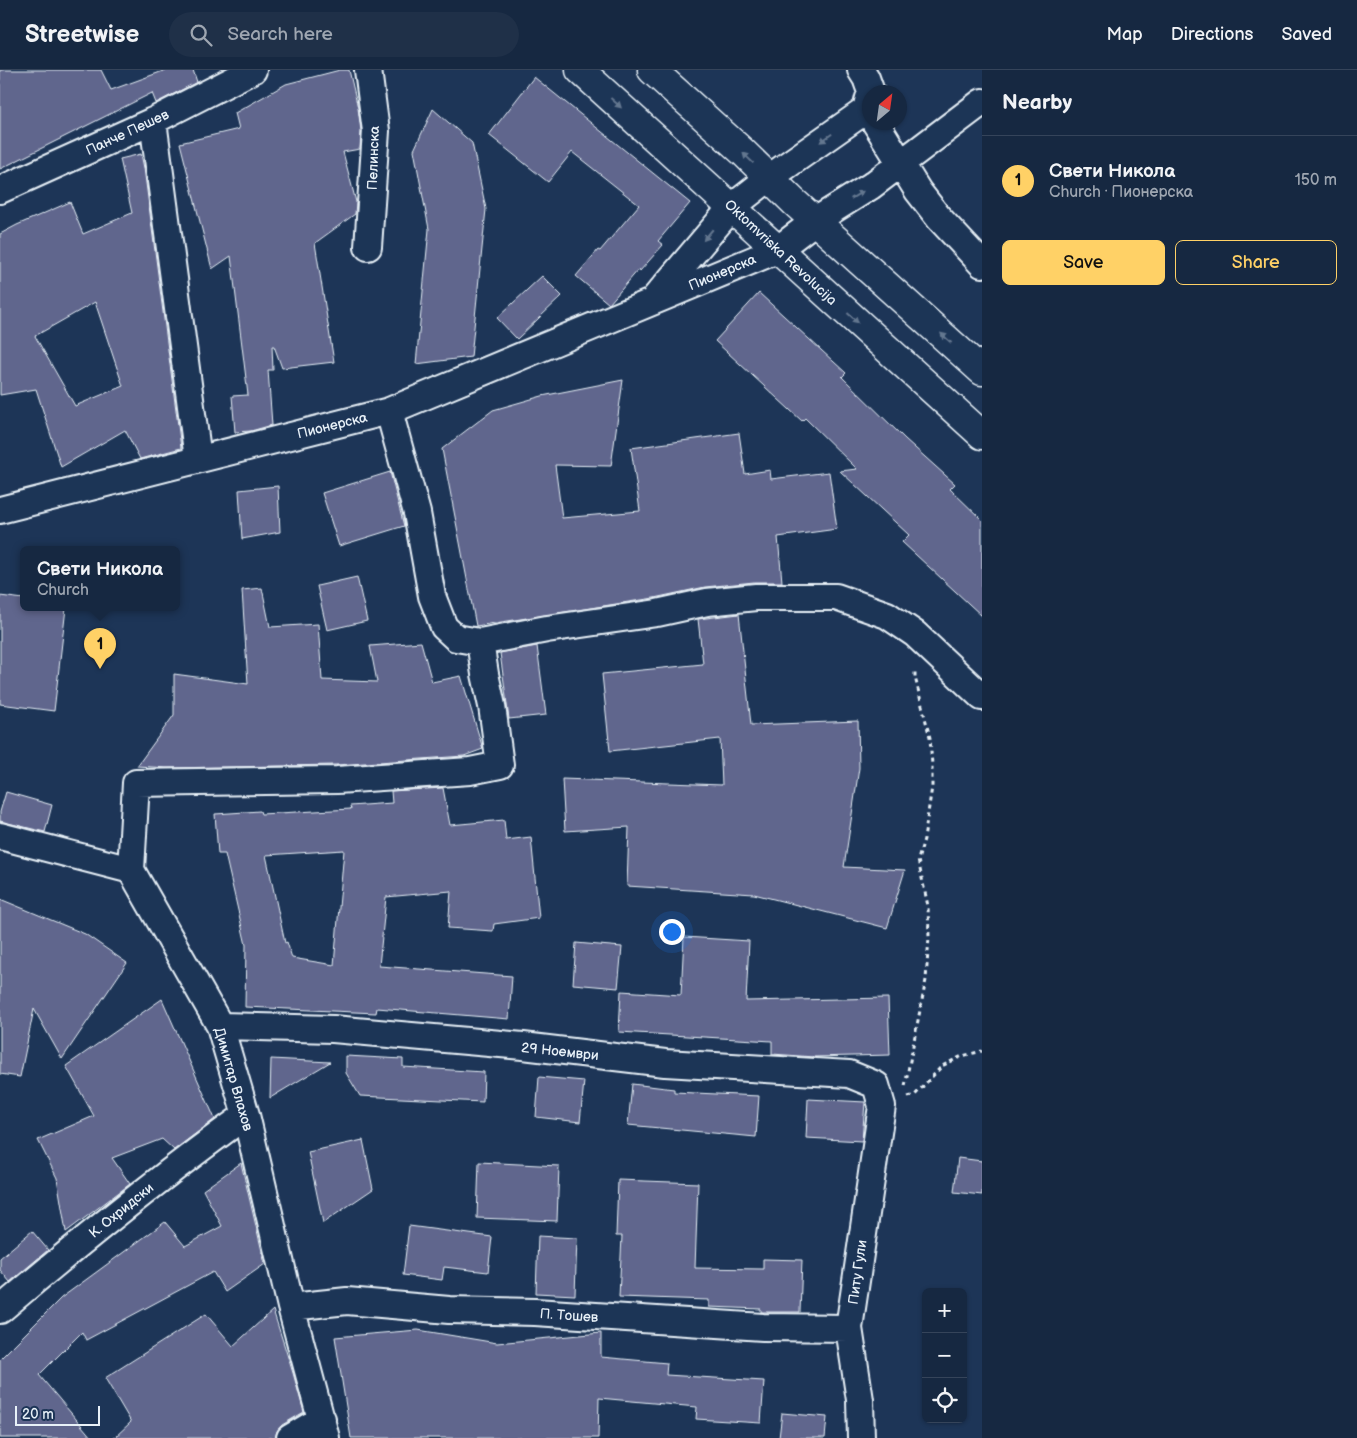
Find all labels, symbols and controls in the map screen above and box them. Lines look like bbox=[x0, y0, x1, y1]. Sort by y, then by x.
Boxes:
search box bbox=[169, 12, 519, 57]
text: Streetwise bbox=[25, 20, 139, 49]
icon: search bbox=[187, 21, 215, 49]
text: Search here bbox=[227, 23, 333, 46]
text: Map bbox=[1107, 24, 1143, 45]
text: Directions bbox=[1171, 24, 1253, 45]
text: Saved bbox=[1281, 24, 1332, 45]
north arrow bbox=[862, 85, 907, 130]
text: Nearby bbox=[1002, 90, 1072, 115]
one-way arrow bbox=[610, 97, 623, 108]
street label: Панче Пешев bbox=[83, 106, 172, 159]
street label: Пелинска bbox=[364, 125, 383, 190]
one-way arrow bbox=[819, 133, 832, 143]
one-way arrow bbox=[743, 152, 755, 164]
text: Свети Никола bbox=[1049, 160, 1175, 183]
text: 1 bbox=[1015, 171, 1021, 190]
text: 150 m bbox=[1295, 171, 1337, 190]
text: Church · Пионерска bbox=[1049, 183, 1193, 202]
one-way arrow bbox=[850, 190, 863, 200]
street label: Oktomvriska Revolucija bbox=[721, 196, 840, 309]
one-way arrow bbox=[702, 228, 714, 240]
button: Save bbox=[1002, 240, 1165, 285]
button: Share bbox=[1175, 240, 1337, 285]
street label: Пионерска bbox=[686, 250, 759, 294]
one-way arrow bbox=[847, 312, 859, 324]
one-way arrow bbox=[941, 332, 953, 344]
street label: Пионерска bbox=[295, 408, 370, 442]
popup bbox=[20, 546, 180, 611]
text: Свети Никола bbox=[37, 558, 163, 581]
text: Church bbox=[37, 581, 89, 600]
pin: 1 bbox=[84, 628, 116, 669]
your location bbox=[659, 919, 685, 945]
street label: Димитар Влахов bbox=[211, 1025, 257, 1133]
street label: 29 Ноември bbox=[520, 1039, 600, 1064]
street label: К. Охридски bbox=[86, 1179, 157, 1242]
street label: Питу Гули bbox=[845, 1239, 870, 1305]
map controls bbox=[922, 1288, 967, 1423]
button: + bbox=[922, 1288, 967, 1333]
street label: П. Тошев bbox=[539, 1305, 599, 1326]
button: − bbox=[922, 1333, 967, 1378]
button: locate bbox=[922, 1378, 967, 1423]
scale bar bbox=[15, 1403, 100, 1426]
text: 20 m bbox=[22, 1406, 54, 1423]

